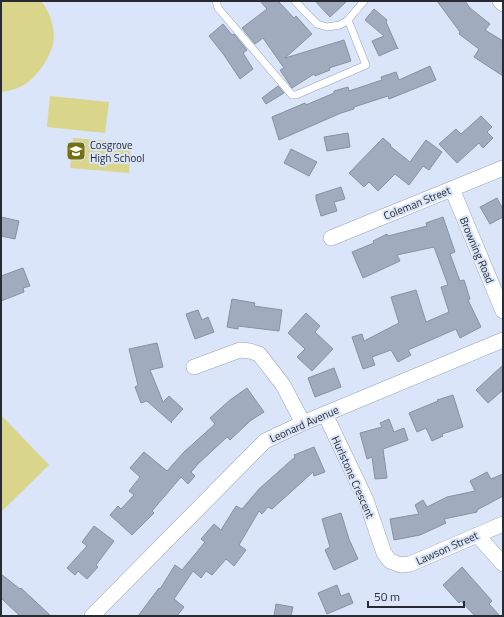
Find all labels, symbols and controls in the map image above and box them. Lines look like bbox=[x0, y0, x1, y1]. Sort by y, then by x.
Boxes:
place label: Cosgrove High School bbox=[90, 137, 145, 166]
school or university icon: Cosgrove High School bbox=[65, 140, 87, 162]
street label: Coleman Street bbox=[381, 182, 453, 224]
street label: Browning Road bbox=[456, 214, 498, 286]
street label: Leonard Avenue bbox=[267, 401, 342, 446]
street label: Hurlstone Crescent bbox=[328, 433, 378, 521]
street label: Lawson Street bbox=[413, 527, 481, 569]
scale bar bbox=[368, 583, 464, 609]
text: 50 m bbox=[374, 587, 400, 606]

